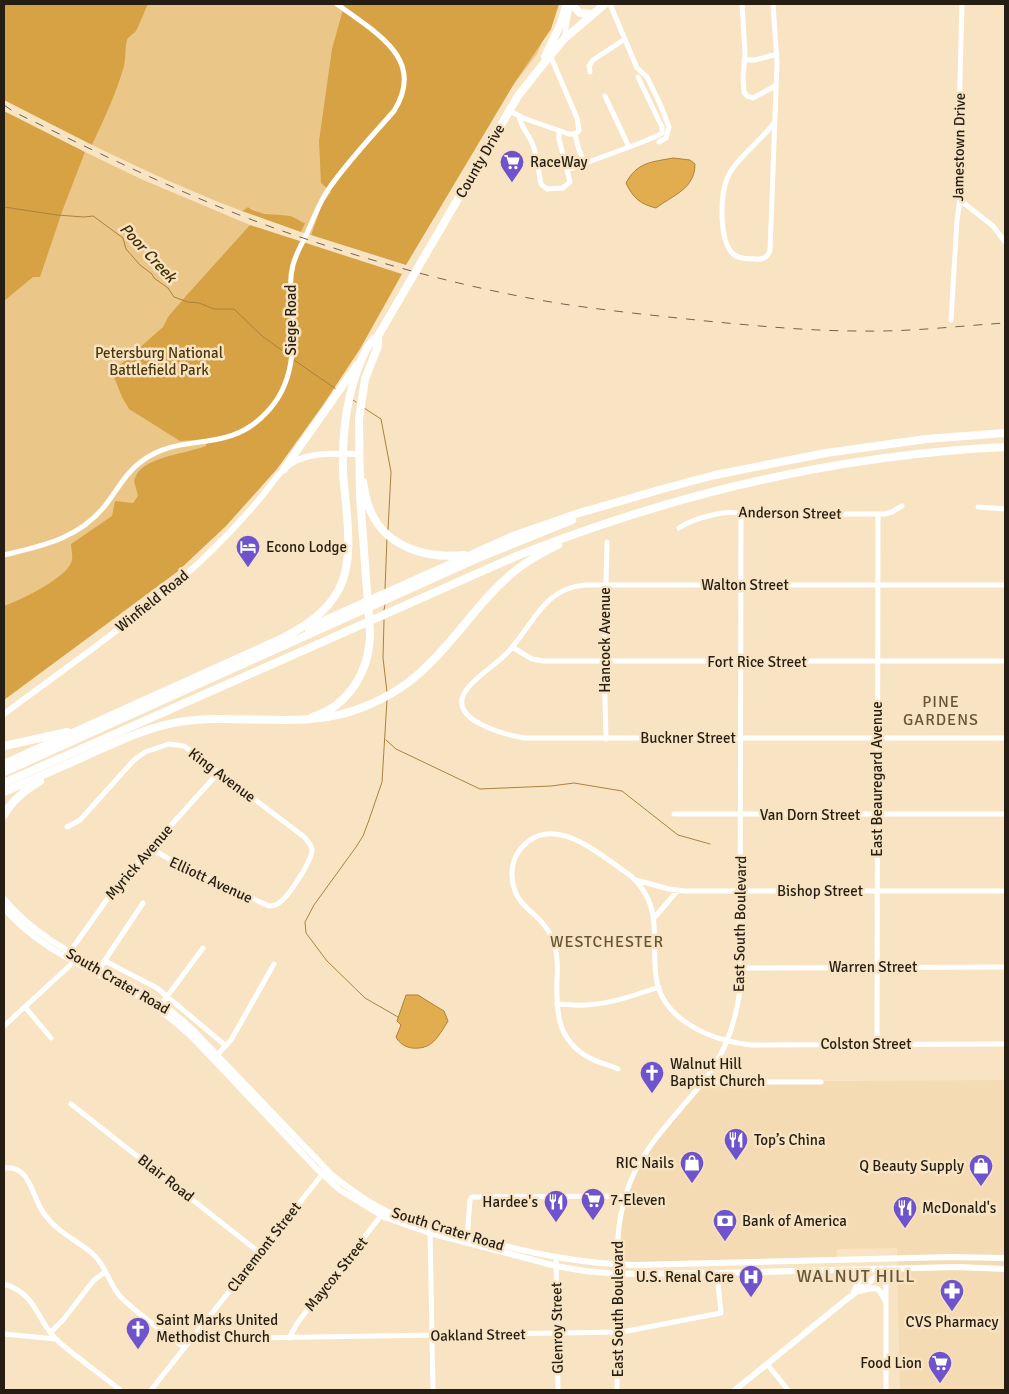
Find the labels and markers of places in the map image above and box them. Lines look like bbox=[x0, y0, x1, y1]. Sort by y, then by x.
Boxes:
supermarket icon: RaceWay bbox=[499, 149, 525, 183]
place label: RaceWay bbox=[530, 153, 588, 171]
hotel icon: Econo Lodge bbox=[235, 534, 261, 568]
place label: Econo Lodge bbox=[266, 538, 347, 556]
place label: Walnut Hill Baptist Church bbox=[670, 1055, 765, 1090]
church icon: Walnut Hill Baptist Church bbox=[639, 1060, 665, 1094]
restaurant icon: Top’s China bbox=[723, 1127, 749, 1161]
place label: Top’s China bbox=[754, 1131, 826, 1149]
shop icon: RIC Nails bbox=[679, 1150, 705, 1184]
shop icon: Q Beauty Supply bbox=[968, 1153, 994, 1187]
place label: RIC Nails bbox=[615, 1154, 674, 1172]
place label: Q Beauty Supply bbox=[859, 1157, 964, 1175]
supermarket icon: 7-Eleven bbox=[580, 1187, 606, 1221]
restaurant icon: Hardee's bbox=[543, 1189, 569, 1223]
place label: 7-Eleven bbox=[610, 1191, 666, 1209]
place label: Hardee's bbox=[482, 1193, 538, 1211]
restaurant icon: McDonald's bbox=[892, 1195, 918, 1229]
place label: McDonald's bbox=[922, 1199, 997, 1217]
bank icon: Bank of America bbox=[712, 1208, 738, 1242]
place label: Bank of America bbox=[742, 1212, 847, 1230]
hospital icon: U.S. Renal Care bbox=[738, 1264, 764, 1298]
place label: U.S. Renal Care bbox=[636, 1268, 734, 1286]
pharmacy icon: CVS Pharmacy bbox=[939, 1278, 965, 1312]
place label: Saint Marks United Methodist Church bbox=[156, 1311, 278, 1346]
place label: CVS Pharmacy bbox=[906, 1313, 998, 1331]
church icon: Saint Marks United Methodist Church bbox=[125, 1316, 151, 1350]
supermarket icon: Food Lion bbox=[927, 1350, 953, 1384]
place label: Food Lion bbox=[860, 1354, 922, 1372]

